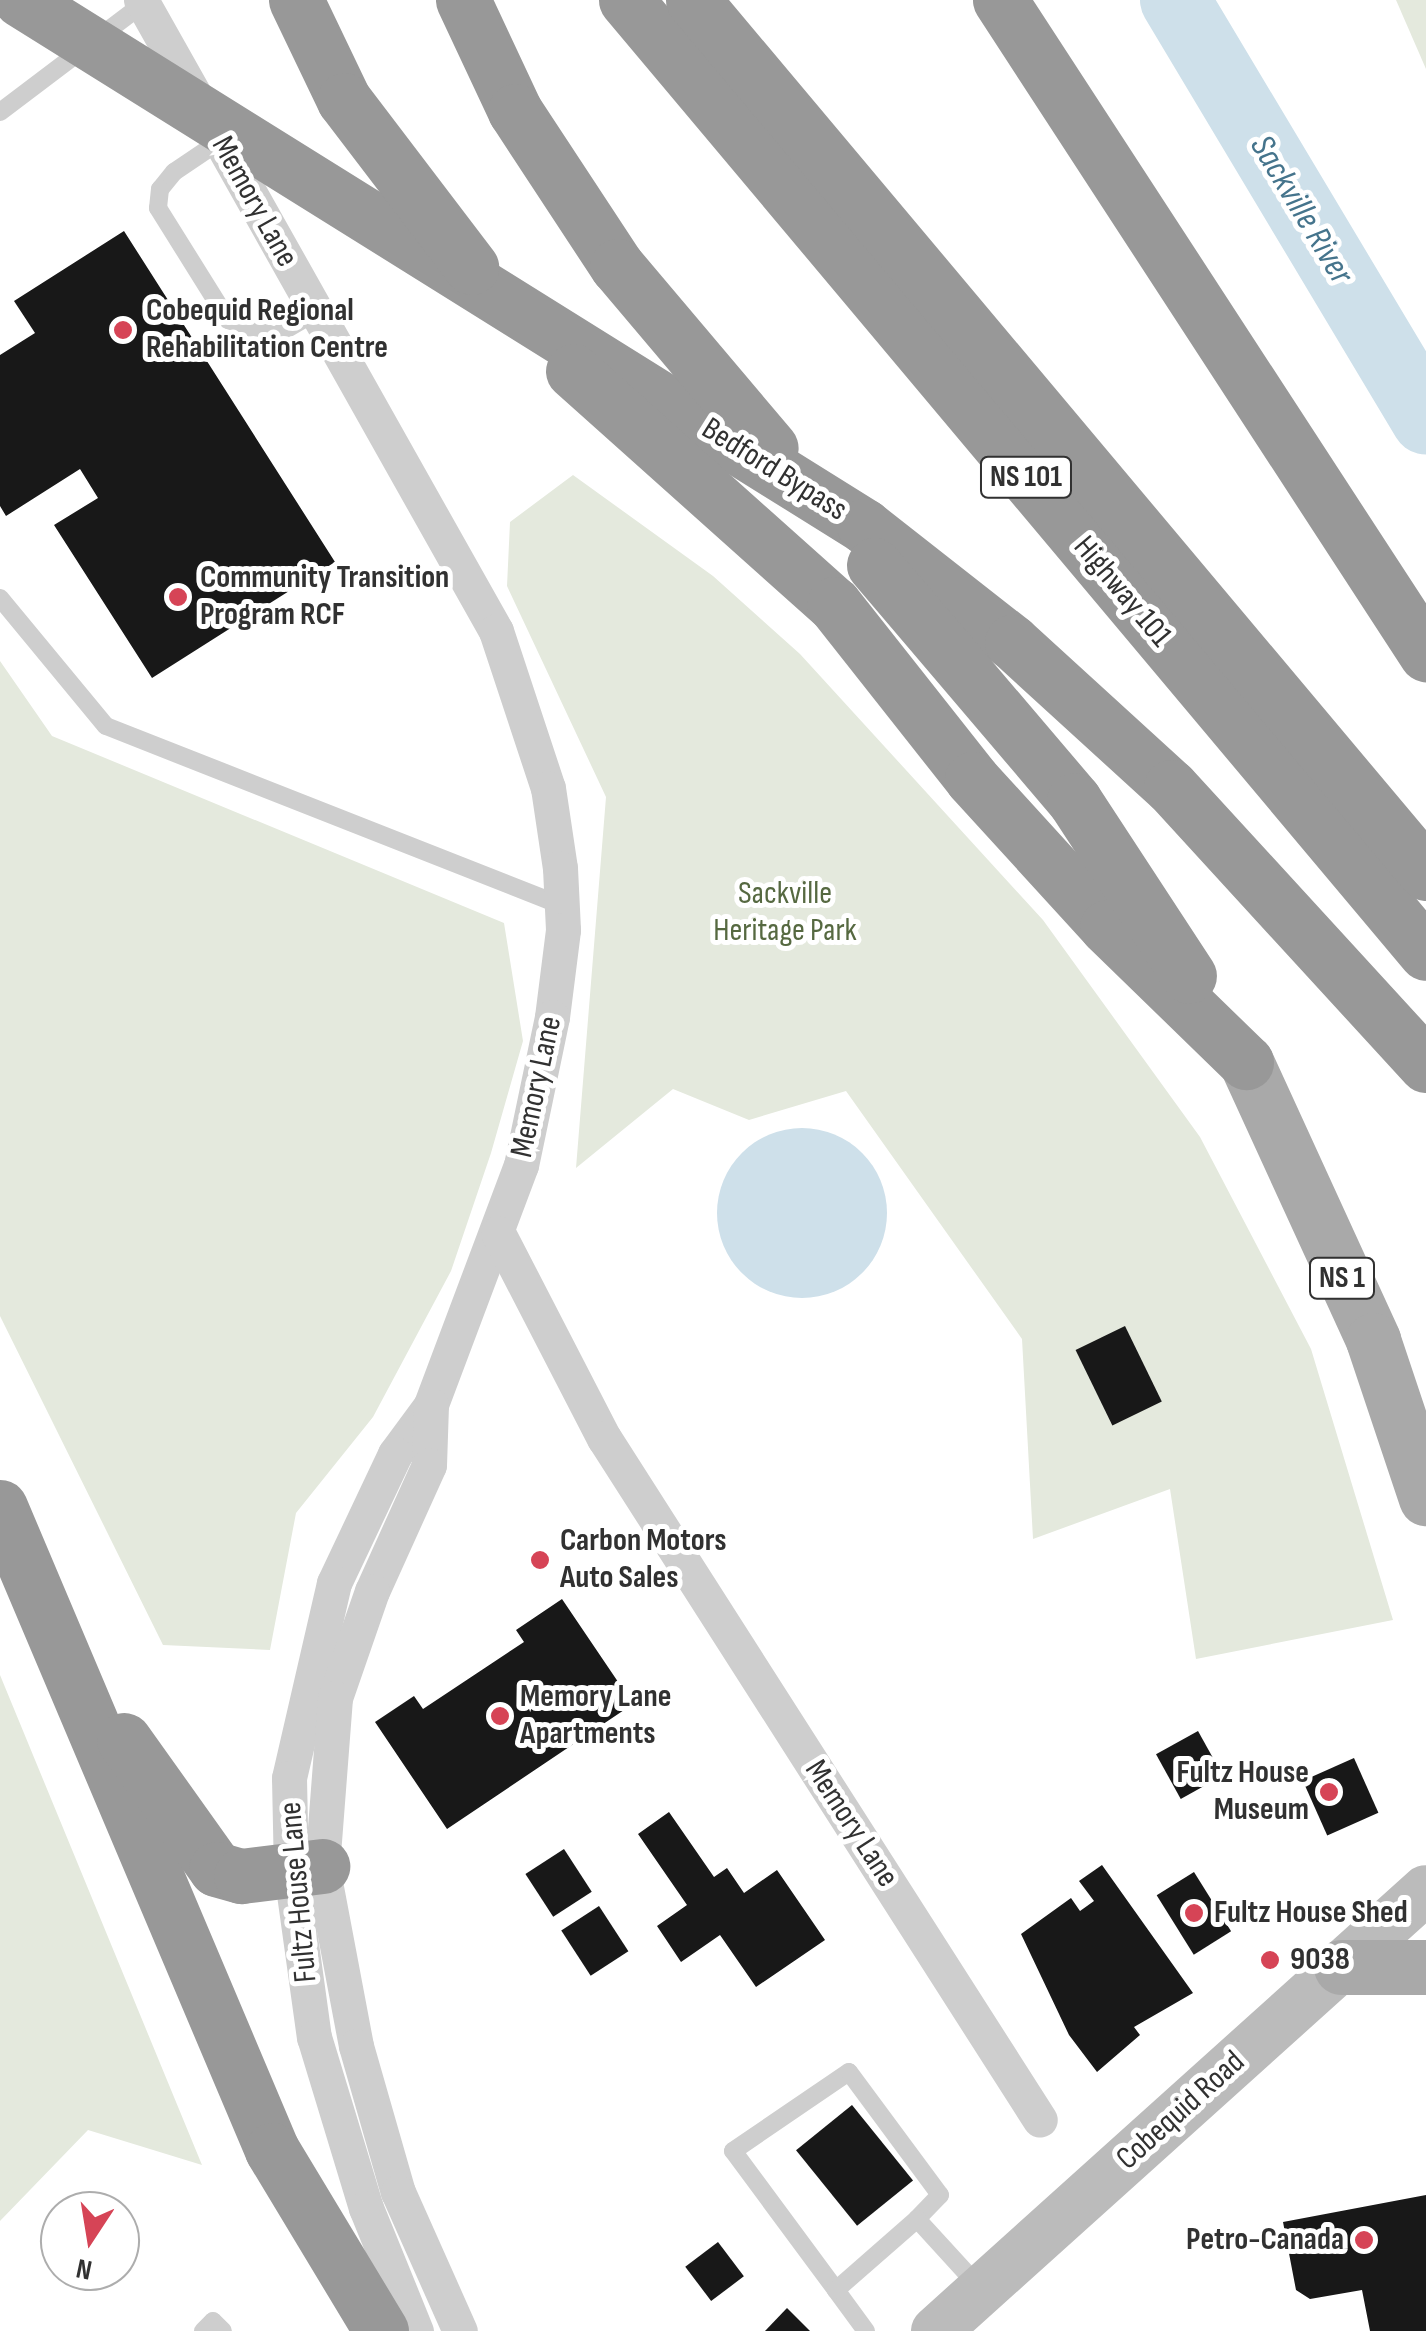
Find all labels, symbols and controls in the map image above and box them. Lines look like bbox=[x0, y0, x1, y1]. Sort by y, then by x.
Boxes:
water label: Sackville River bbox=[1240, 128, 1362, 292]
street label: Memory Lane bbox=[202, 130, 306, 274]
place label: Cobequid Regional Rehabilitation Centre bbox=[146, 293, 388, 368]
marker: Cobequid Regional Rehabilitation Centre bbox=[110, 317, 136, 343]
street label: Bedford Bypass bbox=[694, 410, 854, 530]
road number: NS 101 bbox=[978, 452, 1074, 502]
street label: Highway 101 bbox=[1065, 529, 1179, 655]
place label: Community Transition Program RCF bbox=[200, 560, 449, 635]
marker: Community Transition Program RCF bbox=[165, 584, 191, 610]
park label: Sackville Heritage Park bbox=[713, 876, 857, 951]
street label: Memory Lane bbox=[503, 1013, 571, 1161]
road number: NS 1 bbox=[1307, 1253, 1377, 1303]
place label: Carbon Motors Auto Sales bbox=[560, 1523, 727, 1598]
marker: Carbon Motors Auto Sales bbox=[529, 1549, 551, 1571]
place label: Memory Lane Apartments bbox=[520, 1679, 671, 1754]
marker: Memory Lane Apartments bbox=[489, 1705, 511, 1727]
street label: Memory Lane bbox=[796, 1753, 906, 1895]
place label: Fultz House Museum bbox=[1177, 1755, 1309, 1830]
marker: Fultz House Museum bbox=[1318, 1781, 1340, 1803]
street label: Fultz House Lane bbox=[272, 1800, 326, 1984]
place label: Fultz House Shed bbox=[1214, 1894, 1408, 1932]
marker: Fultz House Shed bbox=[1183, 1902, 1205, 1924]
place label: 9038 bbox=[1290, 1941, 1350, 1979]
marker: 9038 bbox=[1259, 1949, 1281, 1971]
street label: Cobequid Road bbox=[1109, 2044, 1253, 2178]
north arrow bbox=[40, 2191, 140, 2291]
place label: Petro-Canada bbox=[1186, 2221, 1344, 2259]
marker: Petro-Canada bbox=[1353, 2229, 1375, 2251]
text: N bbox=[73, 2251, 95, 2287]

